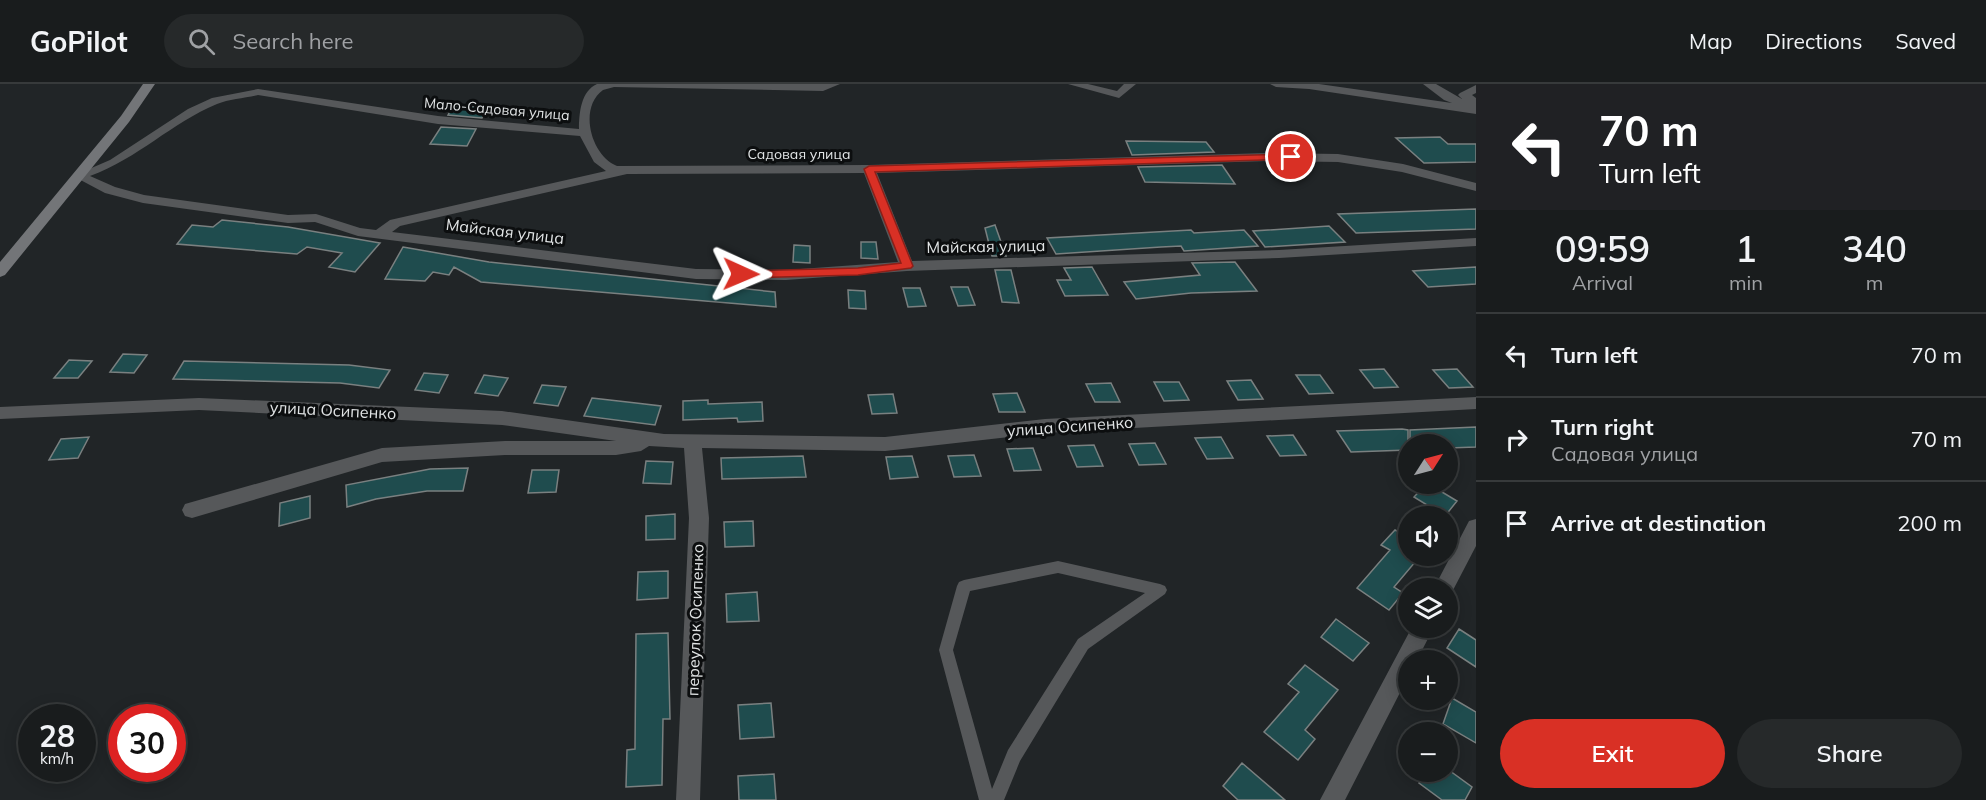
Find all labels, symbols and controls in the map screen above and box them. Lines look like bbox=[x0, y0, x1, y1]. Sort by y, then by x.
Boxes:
search box bbox=[164, 14, 584, 68]
text: GoPilot bbox=[30, 24, 128, 59]
icon: search bbox=[185, 25, 218, 58]
text: Search here bbox=[233, 27, 354, 55]
text: Map bbox=[1689, 28, 1732, 54]
text: Directions bbox=[1765, 28, 1862, 54]
text: Saved bbox=[1895, 28, 1956, 54]
street label: Мало-Садовая улица bbox=[423, 94, 571, 124]
text: 70 m bbox=[1599, 104, 1699, 157]
icon: left bbox=[1500, 108, 1578, 186]
pin bbox=[1265, 131, 1316, 182]
icon: arrive bbox=[1274, 140, 1307, 173]
street label: Садовая улица bbox=[747, 145, 851, 163]
text: Turn left bbox=[1599, 156, 1701, 190]
street label: Майская улица bbox=[445, 214, 565, 248]
text: 09:59 bbox=[1555, 226, 1650, 271]
text: 1 bbox=[1735, 226, 1757, 271]
text: 340 bbox=[1842, 226, 1907, 271]
street label: Майская улица bbox=[926, 235, 1046, 257]
position arrow bbox=[709, 242, 773, 306]
text: Arrival bbox=[1572, 270, 1633, 295]
text: min bbox=[1729, 270, 1763, 295]
text: m bbox=[1866, 270, 1883, 295]
icon: left bbox=[1500, 339, 1533, 372]
text: Turn left bbox=[1551, 341, 1638, 369]
text: 70 m bbox=[1911, 341, 1962, 369]
street label: улица Осипенко bbox=[269, 397, 397, 423]
street label: улица Осипенко bbox=[1006, 412, 1134, 440]
text: Turn right bbox=[1551, 413, 1654, 441]
icon: right bbox=[1500, 423, 1533, 456]
text: 70 m bbox=[1911, 425, 1962, 453]
north arrow bbox=[1398, 434, 1458, 494]
map controls bbox=[1398, 434, 1458, 782]
text: Садовая улица bbox=[1551, 441, 1698, 466]
button: sound bbox=[1398, 506, 1458, 566]
icon: arrive bbox=[1500, 507, 1533, 540]
text: Arrive at destination bbox=[1551, 509, 1766, 537]
text: 200 m bbox=[1897, 509, 1962, 537]
street label: переулок Осипенко bbox=[682, 544, 708, 696]
button: layers bbox=[1398, 578, 1458, 638]
button: + bbox=[1398, 650, 1458, 710]
speed limit sign: 30 bbox=[108, 704, 186, 782]
text: 28 bbox=[39, 717, 75, 755]
button: Exit bbox=[1500, 719, 1725, 788]
button: Share bbox=[1737, 719, 1962, 788]
button: − bbox=[1398, 722, 1458, 782]
text: km/h bbox=[40, 749, 74, 768]

